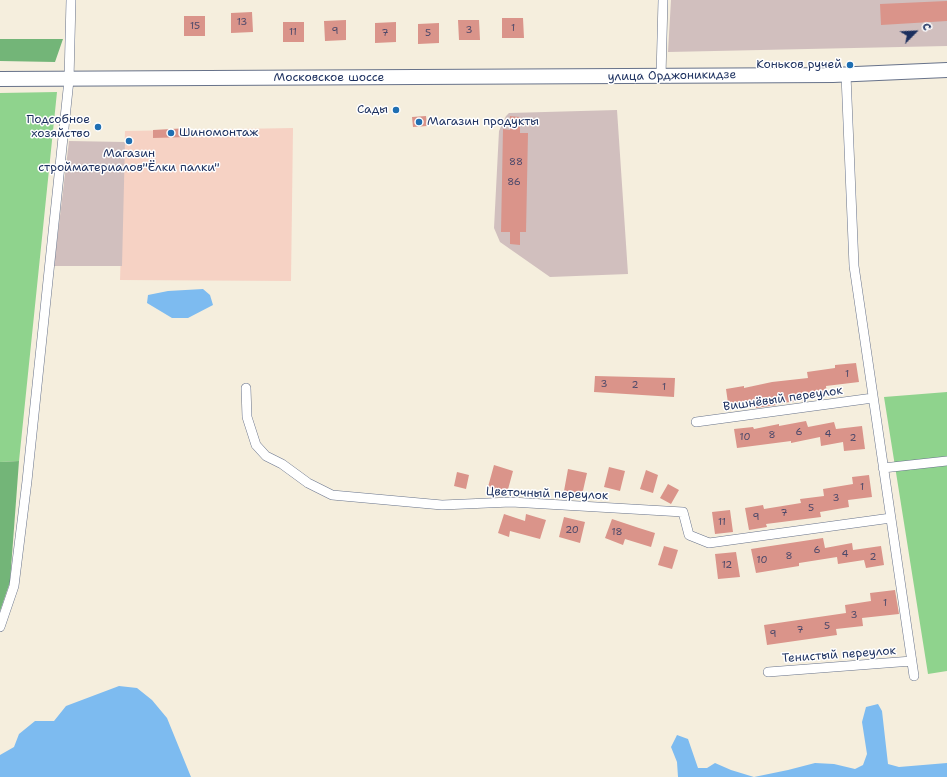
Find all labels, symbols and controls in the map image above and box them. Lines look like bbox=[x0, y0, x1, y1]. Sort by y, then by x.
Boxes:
north arrow bbox=[895, 12, 935, 52]
house number: 13 bbox=[237, 16, 247, 28]
house number: 15 bbox=[190, 20, 200, 32]
text: С bbox=[918, 21, 935, 33]
house number: 1 bbox=[511, 22, 515, 34]
house number: 3 bbox=[466, 24, 472, 36]
house number: 9 bbox=[332, 25, 338, 37]
house number: 11 bbox=[289, 26, 297, 38]
house number: 7 bbox=[382, 27, 388, 39]
house number: 5 bbox=[425, 27, 431, 39]
place label: Коньков ручей bbox=[756, 58, 842, 72]
marker: Коньков ручей bbox=[845, 60, 855, 70]
street label: улица Орджоникидзе bbox=[608, 68, 736, 84]
street label: Московское шоссе bbox=[274, 71, 384, 85]
place label: Сады bbox=[357, 103, 388, 117]
marker: Сады bbox=[391, 105, 401, 115]
place label: Подсобное хозяйство bbox=[26, 113, 90, 141]
place label: Магазин продукты bbox=[427, 115, 539, 129]
marker: Магазин продукты bbox=[414, 117, 424, 127]
marker: Подсобное хозяйство bbox=[93, 122, 103, 132]
place label: Шиномонтаж bbox=[179, 126, 258, 140]
marker: Шиномонтаж bbox=[166, 128, 176, 138]
marker: Магазин стройматериалов"Ёлки палки" bbox=[124, 136, 134, 146]
place label: Магазин стройматериалов"Ёлки палки" bbox=[38, 147, 220, 175]
house number: 88 bbox=[509, 156, 523, 168]
house number: 86 bbox=[507, 176, 521, 188]
house number: 1 bbox=[845, 368, 849, 380]
house number: 3 bbox=[601, 378, 607, 390]
house number: 2 bbox=[632, 379, 638, 391]
house number: 1 bbox=[662, 381, 666, 393]
street label: Вишнёвый переулок bbox=[722, 383, 844, 415]
house number: 6 bbox=[796, 426, 802, 438]
house number: 4 bbox=[825, 428, 831, 440]
house number: 8 bbox=[769, 429, 775, 441]
house number: 10 bbox=[740, 431, 750, 443]
house number: 2 bbox=[850, 432, 856, 444]
house number: 1 bbox=[860, 481, 864, 493]
street label: Цветочный переулок bbox=[486, 485, 608, 503]
house number: 3 bbox=[833, 492, 839, 504]
house number: 5 bbox=[808, 502, 814, 514]
house number: 7 bbox=[781, 507, 787, 519]
house number: 9 bbox=[753, 511, 759, 523]
house number: 11 bbox=[718, 516, 726, 528]
house number: 20 bbox=[565, 524, 579, 536]
house number: 18 bbox=[611, 526, 623, 538]
house number: 6 bbox=[814, 544, 820, 556]
house number: 4 bbox=[842, 548, 848, 560]
house number: 8 bbox=[786, 550, 792, 562]
house number: 2 bbox=[870, 551, 876, 563]
house number: 10 bbox=[757, 554, 767, 566]
house number: 12 bbox=[722, 559, 732, 571]
house number: 1 bbox=[883, 597, 887, 609]
house number: 3 bbox=[851, 609, 857, 621]
house number: 5 bbox=[824, 620, 830, 632]
house number: 7 bbox=[797, 624, 803, 636]
house number: 9 bbox=[770, 628, 776, 640]
street label: Тенистый переулок bbox=[782, 644, 896, 666]

